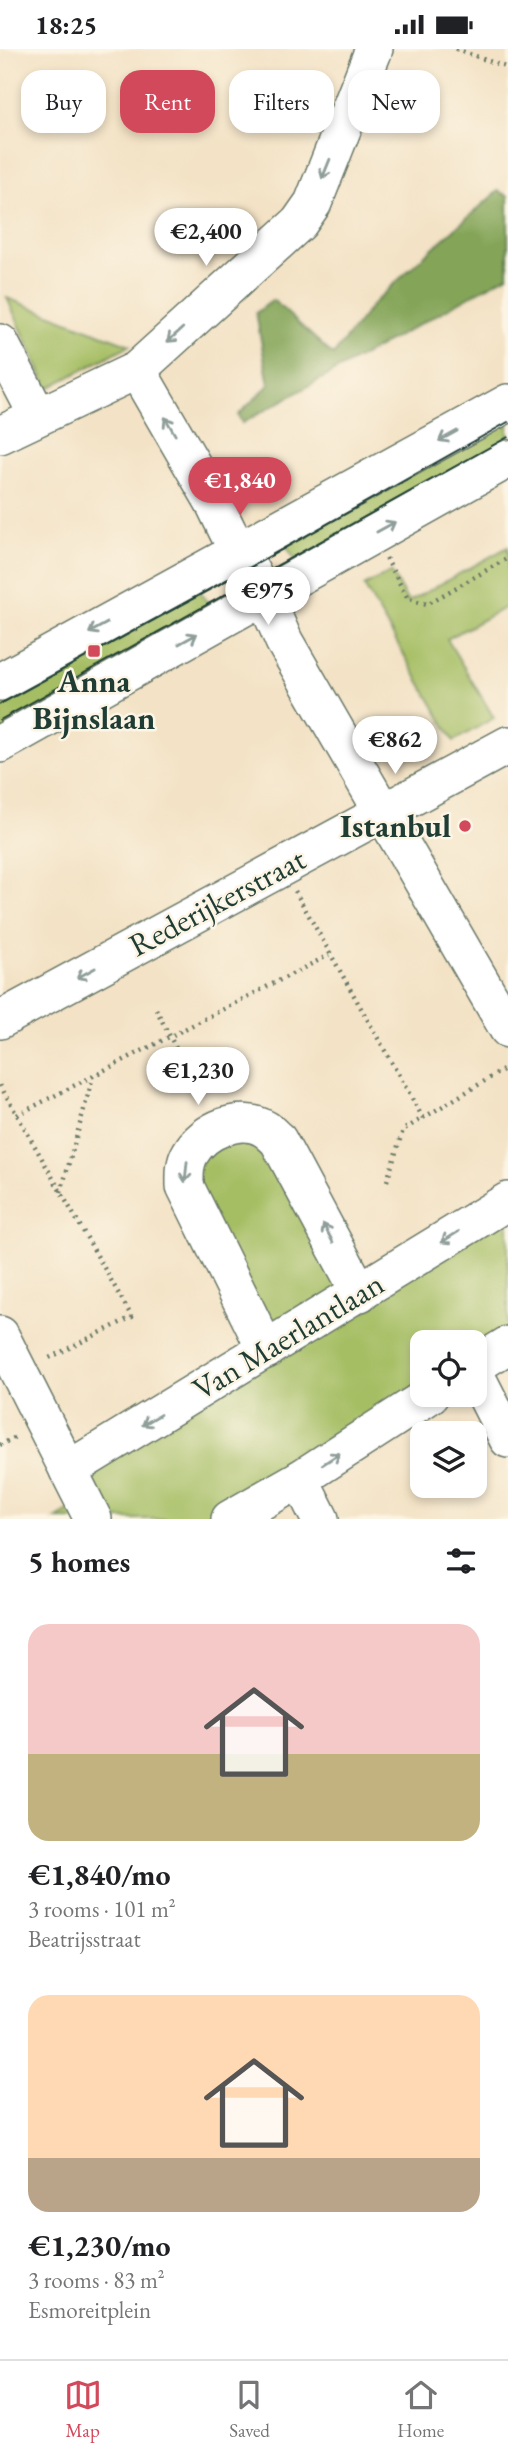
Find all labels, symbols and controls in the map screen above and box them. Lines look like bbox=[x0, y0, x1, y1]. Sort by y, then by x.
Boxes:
text: 18:25 bbox=[35, 8, 97, 42]
chip: Buy bbox=[21, 70, 106, 133]
chip: Rent bbox=[120, 70, 215, 133]
chip: Filters bbox=[229, 70, 334, 133]
chip: New bbox=[348, 70, 440, 133]
one-way arrow bbox=[318, 158, 331, 180]
pin: €2,400 bbox=[149, 209, 263, 268]
text: €2,400 bbox=[170, 216, 242, 246]
one-way arrow bbox=[167, 327, 184, 344]
one-way arrow bbox=[162, 417, 176, 437]
one-way arrow bbox=[439, 429, 459, 443]
pin: €1,840 bbox=[183, 457, 297, 517]
text: €1,840 bbox=[204, 465, 276, 495]
one-way arrow bbox=[376, 520, 396, 534]
pin: €975 bbox=[227, 567, 309, 627]
text: €975 bbox=[241, 575, 295, 605]
one-way arrow bbox=[89, 621, 109, 635]
one-way arrow bbox=[177, 632, 198, 645]
marker: Anna Bijnslaan bbox=[86, 643, 102, 659]
place label: Anna Bijnslaan bbox=[33, 660, 155, 739]
pin: €862 bbox=[354, 717, 436, 776]
text: €862 bbox=[368, 724, 422, 754]
place label: Istanbul bbox=[340, 805, 451, 847]
marker: Istanbul bbox=[457, 818, 473, 834]
street label: Rederijkerstraat bbox=[121, 838, 313, 966]
one-way arrow bbox=[76, 966, 97, 980]
pin: €1,230 bbox=[141, 1047, 255, 1107]
text: €1,230 bbox=[162, 1055, 234, 1085]
one-way arrow bbox=[180, 1160, 193, 1183]
one-way arrow bbox=[321, 1223, 334, 1244]
one-way arrow bbox=[441, 1230, 460, 1245]
street label: Van Maerlantlaan bbox=[185, 1262, 391, 1410]
map controls bbox=[410, 1330, 487, 1498]
button: locate bbox=[410, 1330, 487, 1407]
one-way arrow bbox=[142, 1413, 162, 1427]
button: layers bbox=[410, 1421, 487, 1498]
one-way arrow bbox=[321, 1452, 340, 1466]
text: 5 homes bbox=[28, 1542, 130, 1581]
icon: filters bbox=[442, 1542, 480, 1580]
icon: home bbox=[191, 1669, 317, 1795]
text: €1,840/mo bbox=[28, 1855, 171, 1894]
text: 3 rooms · 101 m² bbox=[28, 1894, 176, 1924]
text: Beatrijsstraat bbox=[28, 1924, 141, 1954]
icon: home bbox=[191, 2040, 317, 2166]
text: €1,230/mo bbox=[28, 2226, 171, 2265]
text: 3 rooms · 83 m² bbox=[28, 2265, 165, 2295]
text: Esmoreitplein bbox=[28, 2295, 151, 2325]
tab: Map bbox=[64, 2376, 102, 2443]
tab: Saved bbox=[229, 2376, 270, 2443]
tab: Home bbox=[397, 2376, 444, 2443]

